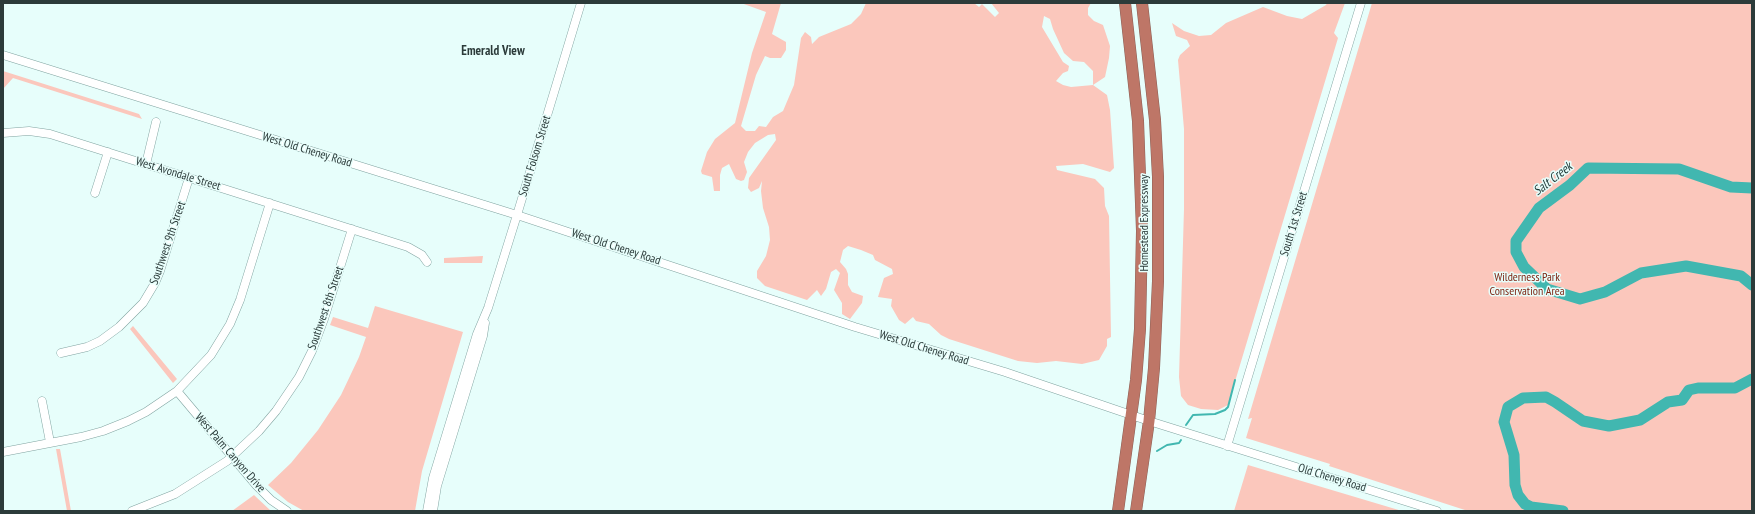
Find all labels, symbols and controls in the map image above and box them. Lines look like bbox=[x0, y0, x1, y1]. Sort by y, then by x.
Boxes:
district label: Emerald View bbox=[461, 43, 525, 59]
street label: South Folsom Street bbox=[516, 114, 554, 198]
street label: West Old Cheney Road bbox=[260, 130, 354, 170]
street label: West Avondale Street bbox=[134, 154, 222, 194]
water label: Salt Creek bbox=[1530, 159, 1576, 199]
street label: Homestead Expressway bbox=[1138, 174, 1152, 272]
street label: South 1st Street bbox=[1277, 190, 1311, 258]
street label: Southwest 9th Street bbox=[147, 199, 189, 287]
street label: West Old Cheney Road bbox=[570, 226, 662, 268]
street label: Southwest 8th Street bbox=[305, 264, 347, 352]
park label: Wilderness Park Conservation Area bbox=[1490, 271, 1564, 299]
street label: West Old Cheney Road bbox=[877, 328, 971, 368]
street label: West Palm Canyon Drive bbox=[192, 410, 268, 496]
street label: Old Cheney Road bbox=[1296, 461, 1368, 495]

